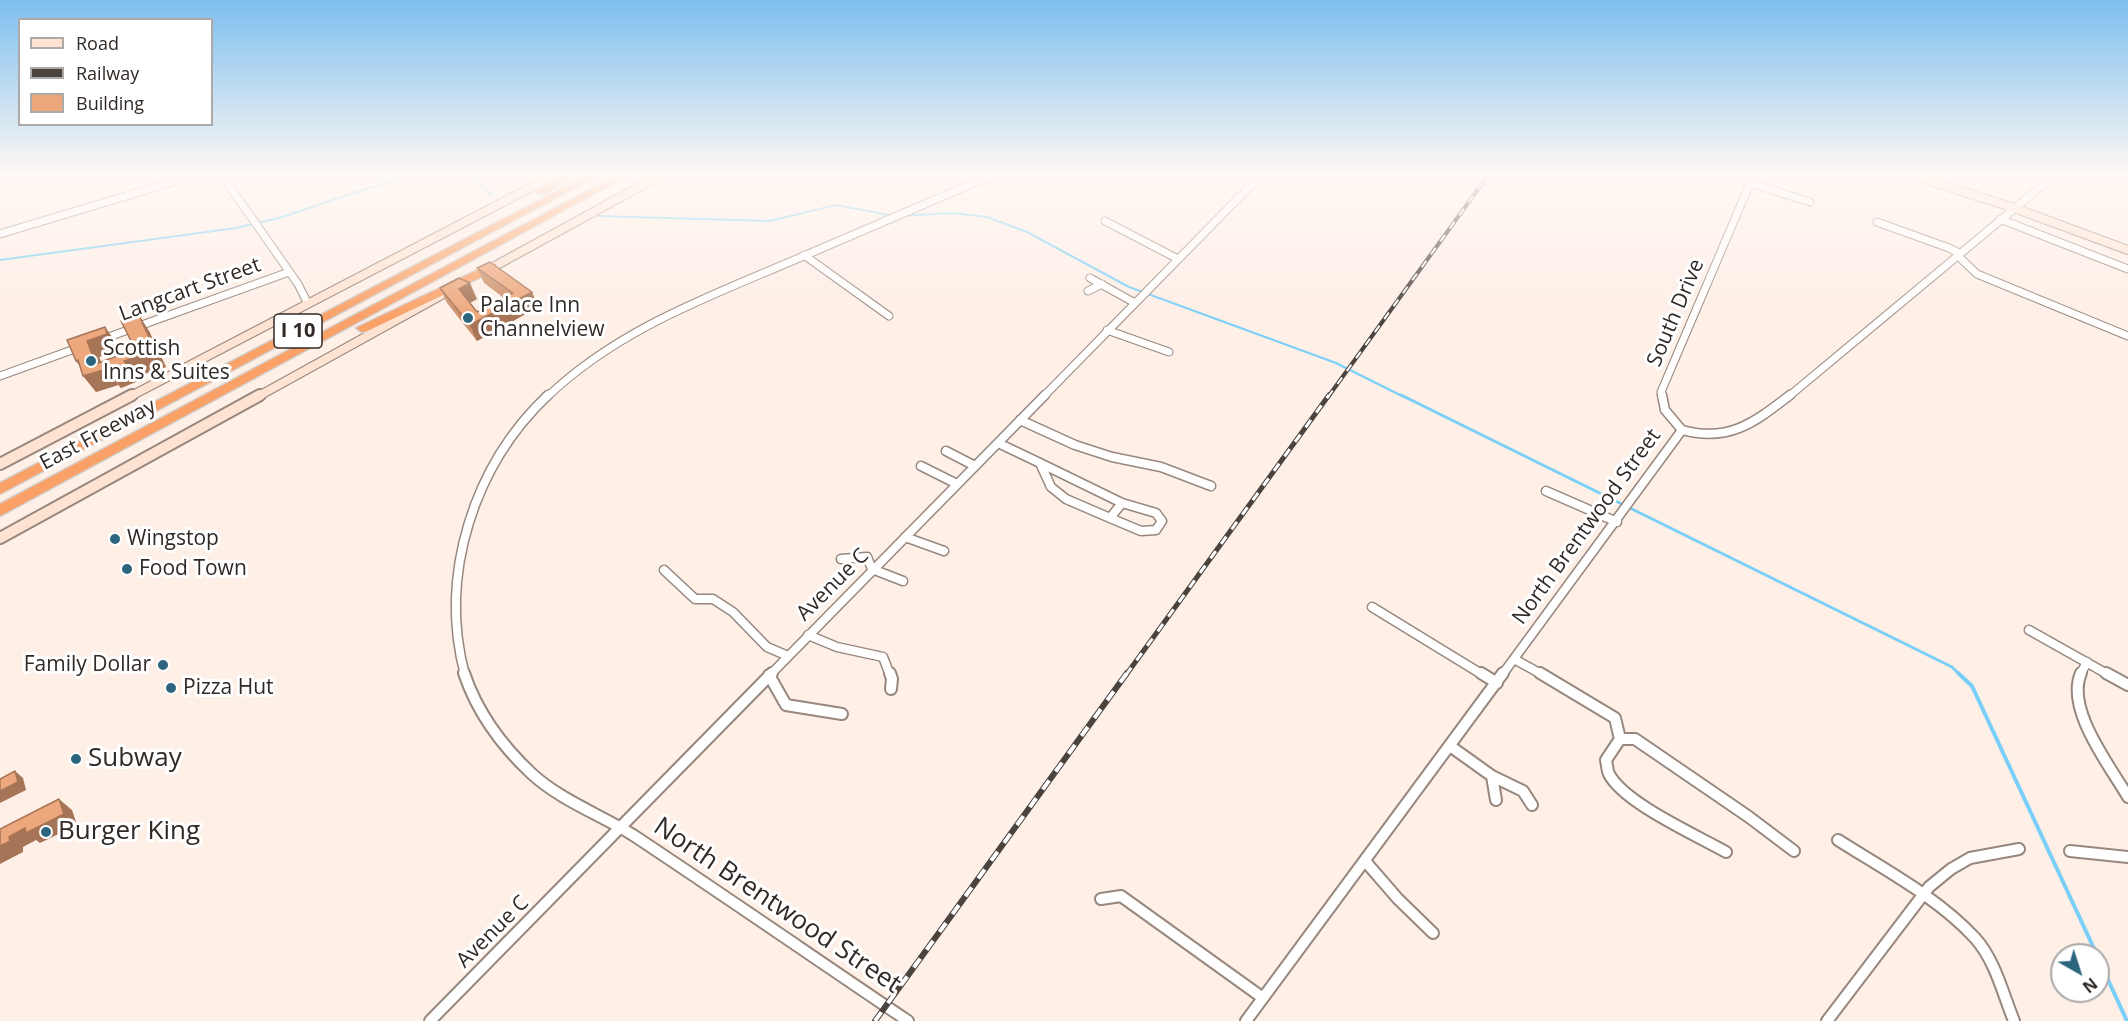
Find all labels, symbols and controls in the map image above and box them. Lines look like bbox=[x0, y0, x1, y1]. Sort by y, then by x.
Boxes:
legend bbox=[18, 18, 213, 126]
text: Road bbox=[76, 31, 119, 55]
text: Railway bbox=[76, 61, 139, 85]
text: Building bbox=[76, 91, 144, 115]
street label: Langcart Street bbox=[116, 253, 264, 327]
street label: South Drive bbox=[1642, 255, 1710, 371]
place label: Palace Inn Channelview bbox=[480, 293, 604, 343]
marker: Palace Inn Channelview bbox=[461, 311, 475, 325]
road number: I 10 bbox=[274, 314, 322, 348]
place label: Scottish Inns & Suites bbox=[103, 336, 230, 386]
marker: Scottish Inns & Suites bbox=[84, 354, 98, 368]
street label: East Freeway bbox=[36, 394, 160, 476]
street label: North Brentwood Street bbox=[1508, 424, 1666, 630]
place label: Wingstop bbox=[127, 526, 219, 552]
marker: Wingstop bbox=[108, 532, 122, 546]
street label: Avenue C bbox=[792, 544, 874, 626]
place label: Food Town bbox=[139, 556, 247, 582]
marker: Food Town bbox=[120, 562, 134, 576]
place label: Family Dollar bbox=[24, 652, 151, 678]
marker: Family Dollar bbox=[156, 658, 170, 672]
place label: Pizza Hut bbox=[183, 675, 274, 701]
marker: Pizza Hut bbox=[164, 681, 178, 695]
place label: Subway bbox=[88, 743, 182, 775]
marker: Subway bbox=[69, 752, 83, 766]
street label: North Brentwood Street bbox=[647, 811, 907, 1001]
place label: Burger King bbox=[58, 816, 200, 848]
marker: Burger King bbox=[39, 825, 53, 839]
street label: Avenue C bbox=[452, 891, 534, 973]
north arrow bbox=[2050, 943, 2110, 1003]
text: N bbox=[2078, 973, 2102, 998]

